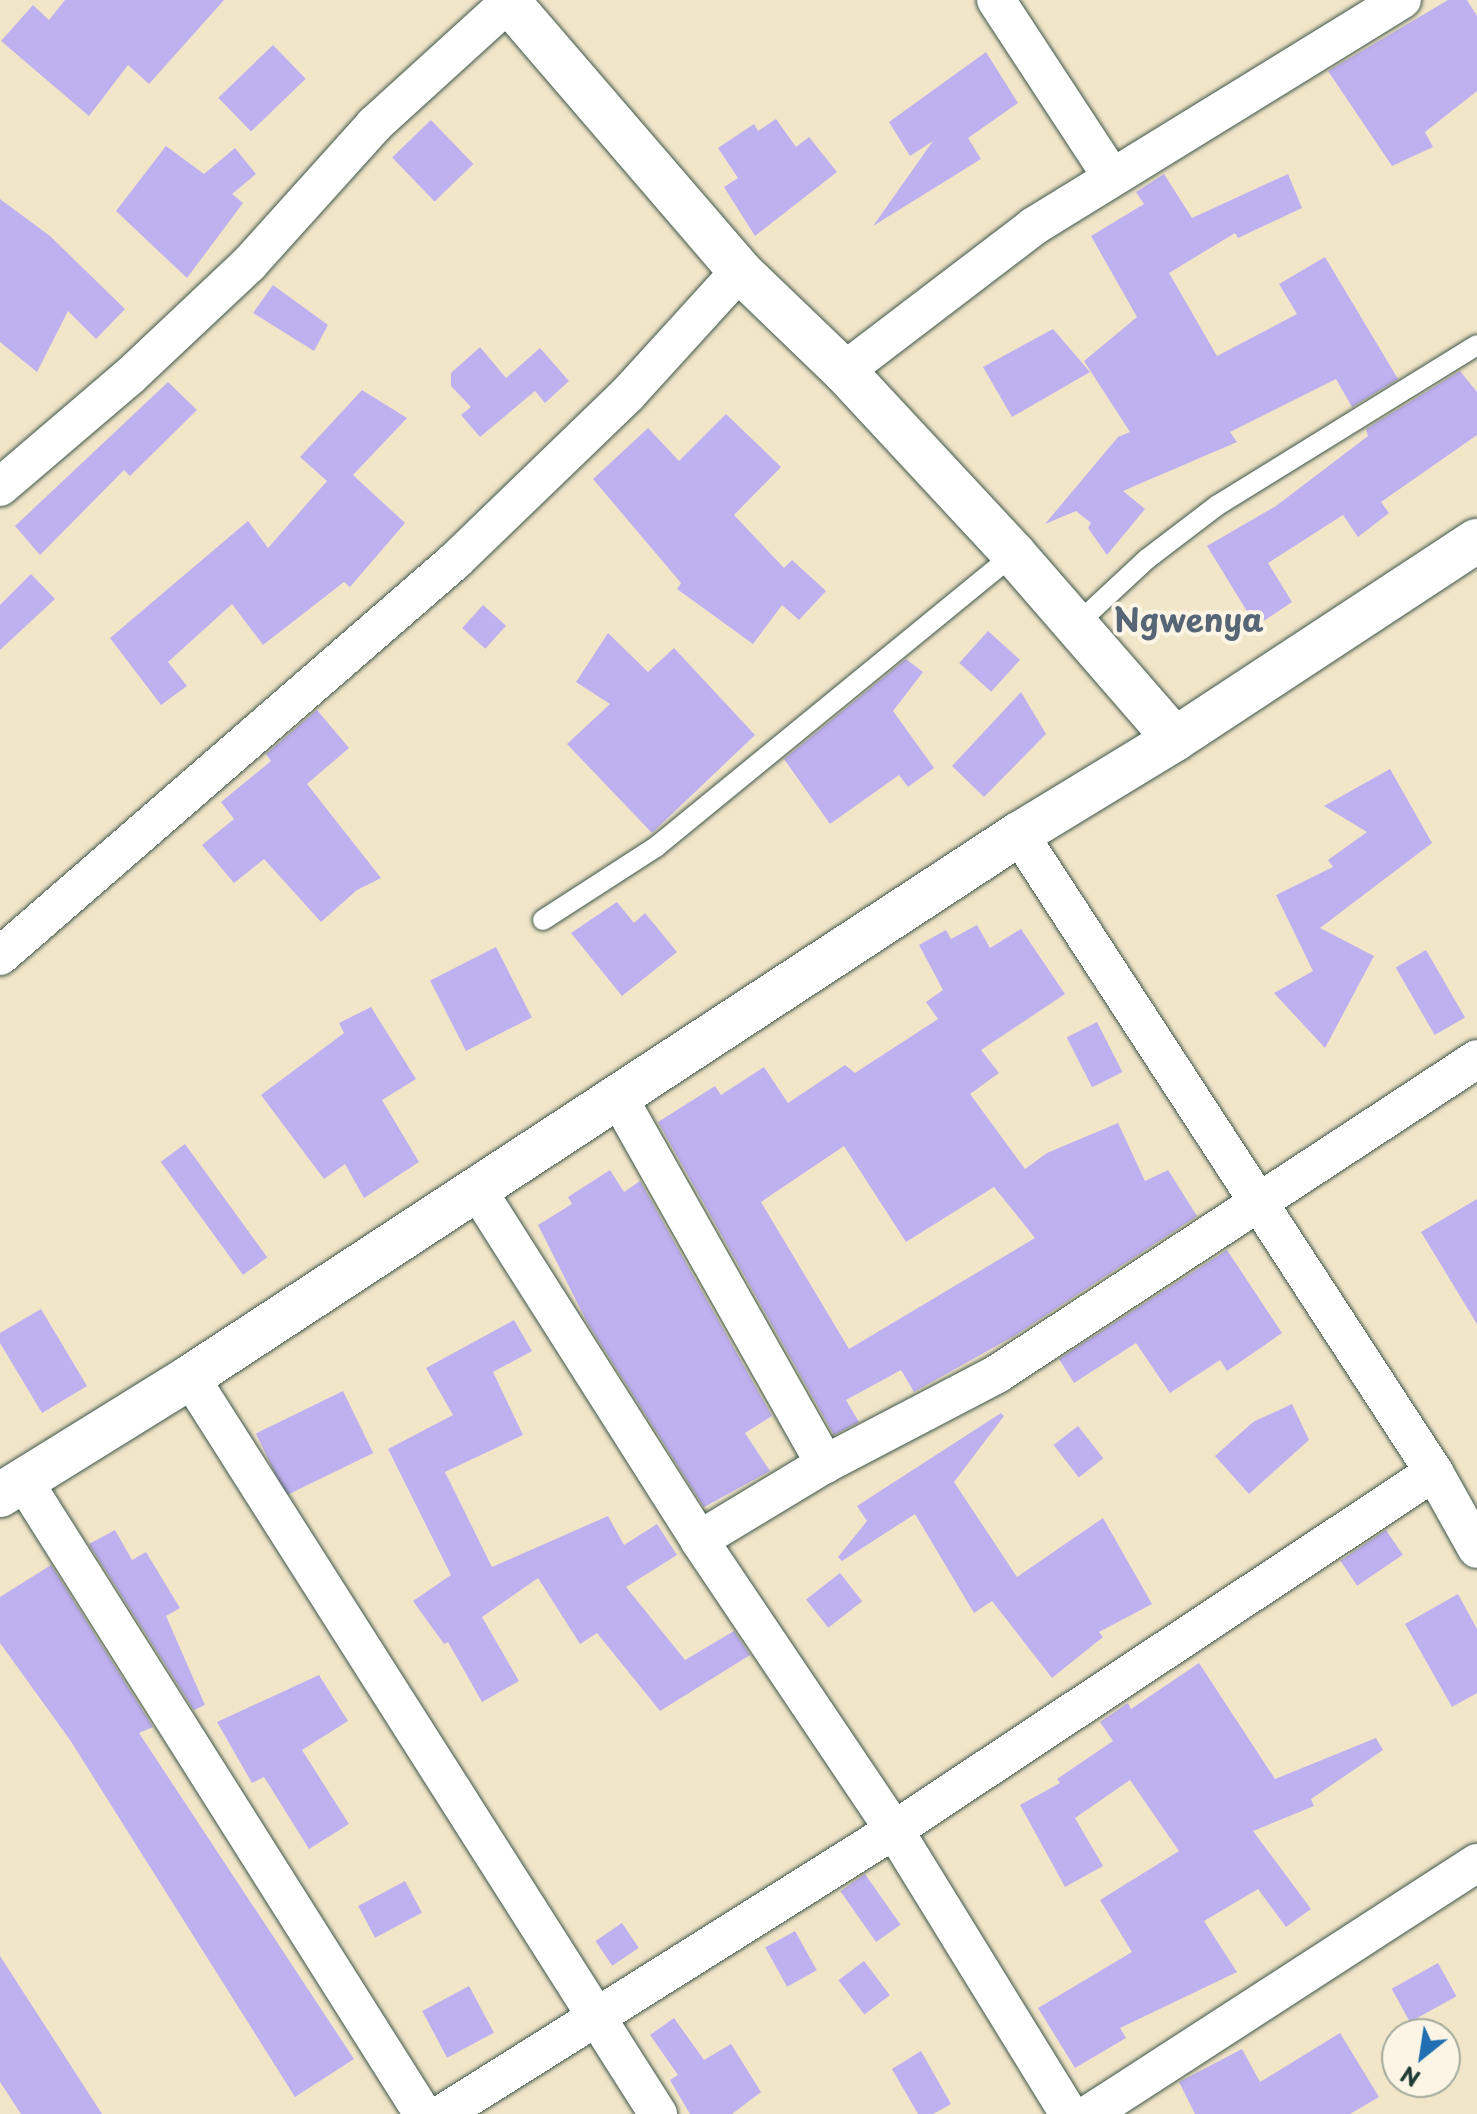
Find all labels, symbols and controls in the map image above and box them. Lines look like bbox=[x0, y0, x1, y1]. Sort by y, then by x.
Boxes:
district label: Ngwenya bbox=[1114, 600, 1264, 638]
north arrow bbox=[1381, 2018, 1461, 2098]
text: N bbox=[1394, 2059, 1426, 2096]

